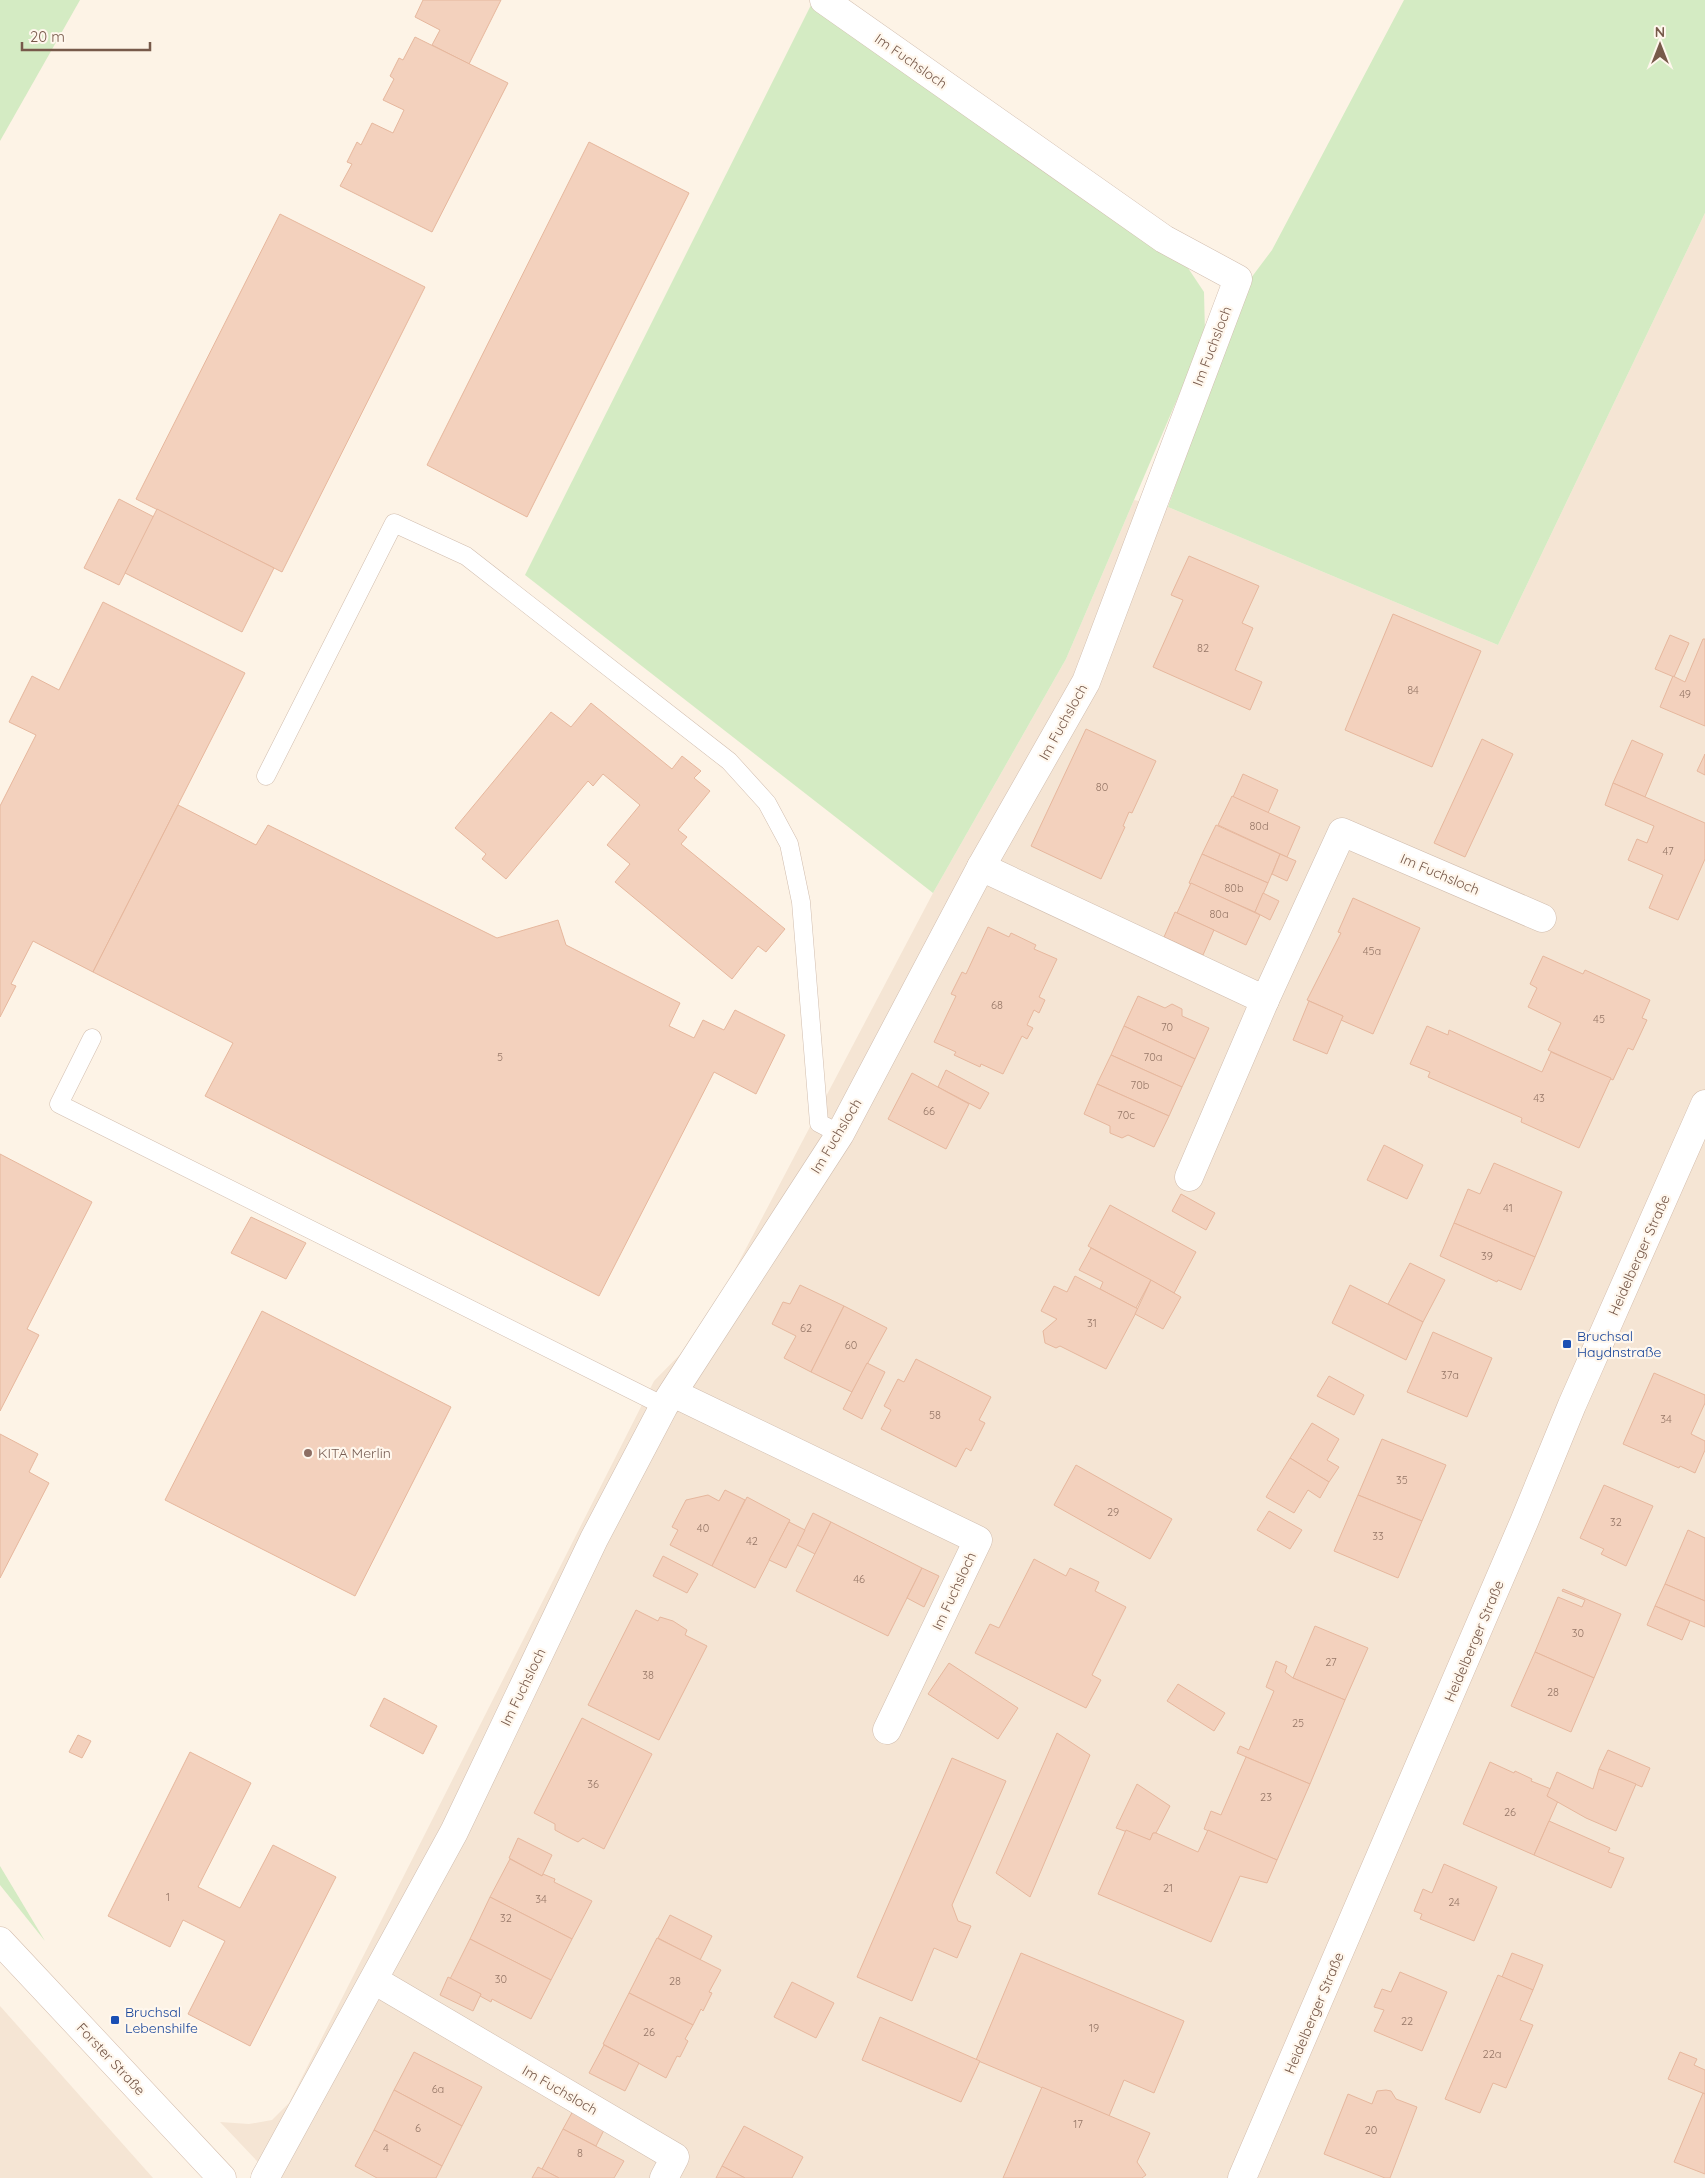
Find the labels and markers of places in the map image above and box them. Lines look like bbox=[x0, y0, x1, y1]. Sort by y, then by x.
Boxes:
place label: Bruchsal Haydnstraße bbox=[1577, 1327, 1662, 1361]
marker: Bruchsal Haydnstraße bbox=[1561, 1338, 1573, 1350]
place label: KITA Merlin bbox=[318, 1444, 391, 1462]
marker: KITA Merlin bbox=[302, 1447, 314, 1459]
place label: Bruchsal Lebenshilfe bbox=[125, 2003, 198, 2037]
marker: Bruchsal Lebenshilfe bbox=[109, 2014, 121, 2026]

